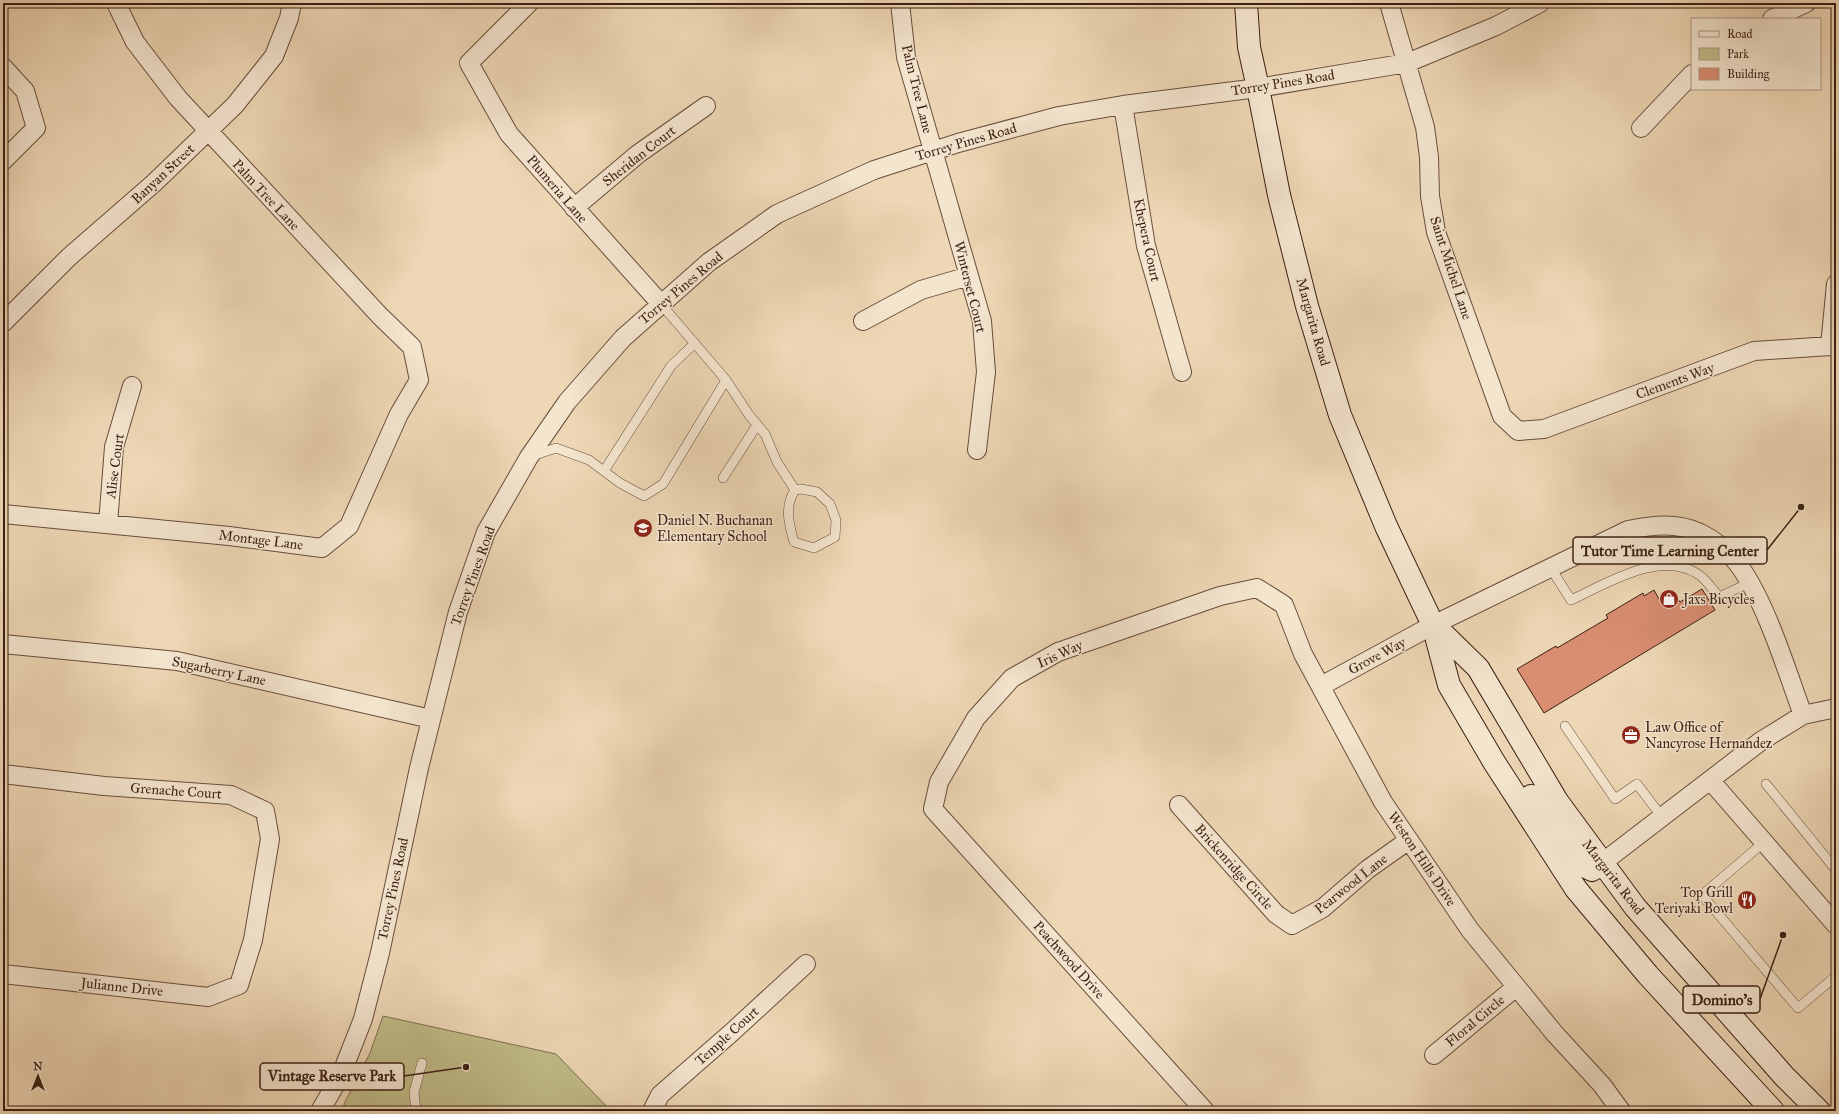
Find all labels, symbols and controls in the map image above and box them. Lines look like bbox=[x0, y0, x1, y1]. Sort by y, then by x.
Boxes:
legend bbox=[1691, 18, 1821, 90]
text: Road bbox=[1727, 27, 1753, 41]
street label: Palm Tree Lane bbox=[898, 43, 936, 135]
text: Park bbox=[1727, 47, 1749, 61]
street label: Torrey Pines Road bbox=[1230, 66, 1336, 100]
text: Building bbox=[1727, 67, 1770, 82]
street label: Torrey Pines Road bbox=[913, 119, 1019, 165]
street label: Sheridan Court bbox=[599, 122, 679, 190]
street label: Banyan Street bbox=[128, 140, 198, 208]
street label: Plumeria Lane bbox=[523, 152, 591, 227]
street label: Palm Tree Lane bbox=[229, 156, 303, 234]
street label: Khepera Court bbox=[1130, 197, 1164, 283]
street label: Saint Michel Lane bbox=[1426, 214, 1476, 322]
street label: Winterset Court bbox=[950, 239, 990, 335]
street label: Torrey Pines Road bbox=[636, 248, 726, 328]
street label: Margarita Road bbox=[1292, 276, 1334, 368]
street label: Clements Way bbox=[1633, 359, 1717, 403]
street label: Alise Court bbox=[102, 432, 128, 501]
place label: Daniel N. Buchanan Elementary School bbox=[657, 512, 773, 545]
school or university icon: Daniel N. Buchanan Elementary School bbox=[632, 517, 654, 539]
street label: Torrey Pines Road bbox=[447, 524, 499, 628]
street label: Montage Lane bbox=[218, 526, 304, 554]
callout: Tutor Time Learning Center bbox=[1573, 537, 1767, 564]
text: Tutor Time Learning Center bbox=[1580, 542, 1759, 561]
shop icon: Jaxs Bicycles bbox=[1658, 588, 1680, 610]
place label: Jaxs Bicycles bbox=[1681, 591, 1755, 609]
street label: Grove Way bbox=[1345, 634, 1409, 678]
street label: Iris Way bbox=[1035, 636, 1086, 672]
street label: Sugarberry Lane bbox=[170, 653, 268, 689]
place label: Law Office of Nancyrose Hernandez bbox=[1645, 719, 1773, 752]
office icon: Law Office of Nancyrose Hernandez bbox=[1620, 724, 1642, 746]
street label: Grenache Court bbox=[130, 779, 222, 803]
street label: Weston Hills Drive bbox=[1384, 808, 1460, 910]
street label: Brickenridge Circle bbox=[1191, 821, 1277, 913]
street label: Torrey Pines Road bbox=[374, 836, 412, 942]
street label: Margarita Road bbox=[1578, 836, 1648, 918]
street label: Pearwood Lane bbox=[1311, 850, 1391, 918]
place label: Top Grill Teriyaki Bowl bbox=[1655, 884, 1733, 917]
restaurant icon: Top Grill Teriyaki Bowl bbox=[1736, 889, 1758, 911]
street label: Peachwood Drive bbox=[1030, 918, 1108, 1003]
street label: Julianne Drive bbox=[78, 974, 164, 1001]
callout: Domino's bbox=[1683, 986, 1760, 1013]
street label: Floral Circle bbox=[1442, 991, 1508, 1051]
text: Domino's bbox=[1691, 991, 1753, 1009]
street label: Temple Court bbox=[692, 1003, 762, 1069]
north arrow bbox=[18, 1056, 58, 1096]
text: N bbox=[33, 1060, 43, 1073]
callout: Vintage Reserve Park bbox=[260, 1063, 404, 1090]
text: Vintage Reserve Park bbox=[267, 1067, 397, 1086]

